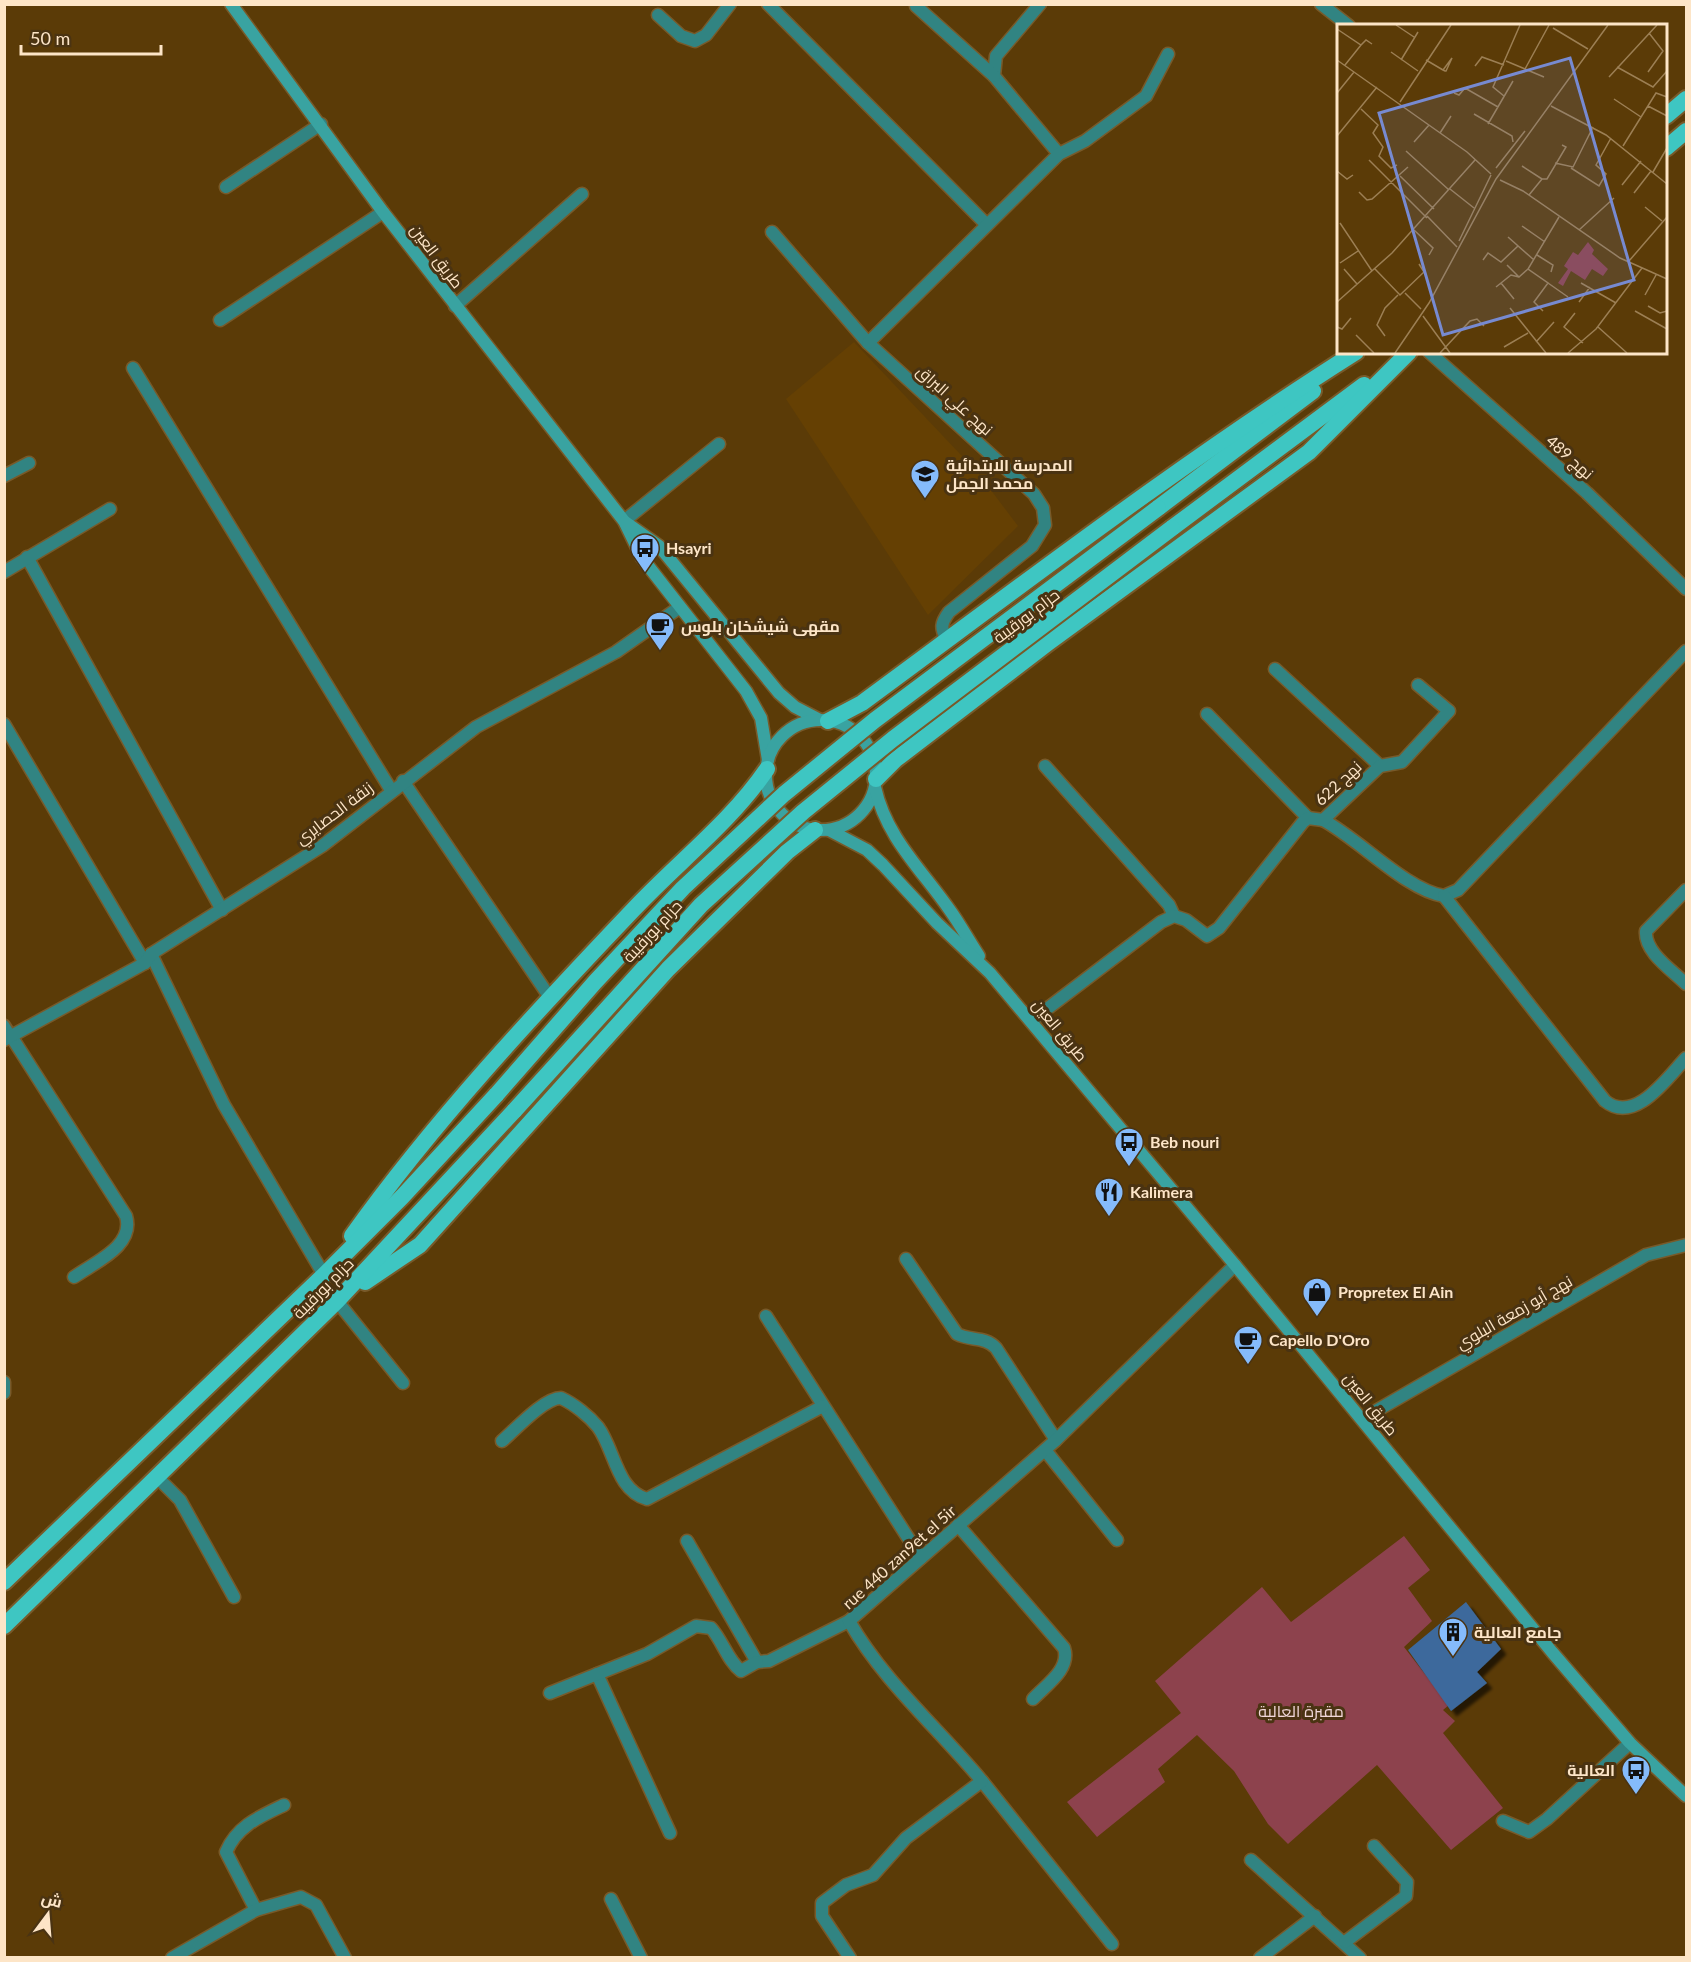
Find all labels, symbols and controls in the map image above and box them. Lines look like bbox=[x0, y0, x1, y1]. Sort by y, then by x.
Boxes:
scale bar bbox=[21, 18, 160, 56]
inset map bbox=[1337, 24, 1667, 354]
text: 50 m bbox=[30, 27, 70, 49]
street label: طريق العين bbox=[406, 220, 468, 293]
street label: نهج علي البراق bbox=[910, 361, 997, 442]
street label: نهج 489 bbox=[1541, 431, 1598, 485]
place label: المدرسة الابتدائية محمد الجمل bbox=[946, 455, 1073, 493]
school or university icon: المدرسة الابتدائية محمد الجمل bbox=[909, 458, 941, 500]
bus stop icon: Hsayri bbox=[629, 532, 661, 574]
place label: Hsayri bbox=[666, 538, 712, 557]
street label: حزام بورقيبة bbox=[989, 584, 1064, 649]
cafe icon: مقهى شيشخان بلوس bbox=[644, 610, 676, 652]
place label: مقهى شيشخان بلوس bbox=[681, 616, 840, 636]
street label: نهج 622 bbox=[1310, 756, 1367, 811]
street label: زنقة الحصايري bbox=[291, 777, 379, 852]
street label: حزام بورقيبة bbox=[618, 896, 687, 968]
street label: طريق العين bbox=[1027, 995, 1092, 1066]
bus stop icon: Beb nouri bbox=[1113, 1126, 1145, 1168]
place label: Beb nouri bbox=[1150, 1132, 1219, 1151]
restaurant icon: Kalimera bbox=[1093, 1176, 1125, 1218]
place label: Kalimera bbox=[1130, 1182, 1193, 1201]
street label: حزام بورقيبة bbox=[288, 1253, 359, 1324]
street label: نهج أبو زمعة البلوي bbox=[1452, 1271, 1578, 1357]
shop icon: Propretex El Ain bbox=[1301, 1276, 1333, 1318]
place label: Propretex El Ain bbox=[1338, 1282, 1453, 1301]
cafe icon: Capello D'Oro bbox=[1232, 1324, 1264, 1366]
place label: Capello D'Oro bbox=[1269, 1330, 1370, 1349]
street label: طريق العين bbox=[1339, 1368, 1403, 1440]
street label: rue 440 zan9et el 5ir bbox=[838, 1501, 959, 1613]
building icon: جامع العالية bbox=[1437, 1616, 1469, 1658]
place label: جامع العالية bbox=[1474, 1622, 1562, 1643]
park label: مقبرة العالية bbox=[1258, 1701, 1344, 1721]
bus stop icon: العالية bbox=[1620, 1754, 1652, 1796]
place label: العالية bbox=[1567, 1760, 1615, 1779]
north arrow bbox=[18, 1884, 78, 1944]
text: ش bbox=[40, 1887, 65, 1912]

